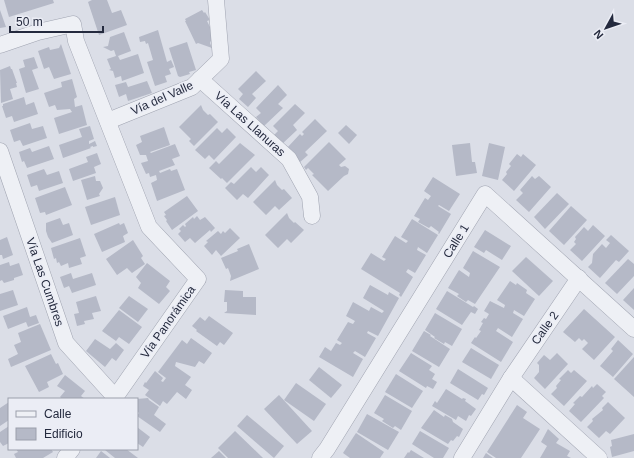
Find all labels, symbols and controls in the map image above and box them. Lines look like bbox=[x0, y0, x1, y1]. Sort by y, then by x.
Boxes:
scale bar bbox=[10, 8, 103, 34]
north arrow bbox=[586, 8, 626, 48]
text: 50 m bbox=[16, 15, 43, 29]
text: N bbox=[591, 27, 605, 41]
street label: Vía del Valle bbox=[129, 78, 196, 118]
street label: Vía Las Llanuras bbox=[212, 89, 288, 159]
street label: Calle 1 bbox=[440, 221, 472, 261]
street label: Vía Las Cumbres bbox=[23, 236, 67, 328]
street label: Vía Panorámica bbox=[138, 283, 198, 361]
street label: Calle 2 bbox=[529, 308, 562, 347]
legend bbox=[8, 398, 138, 450]
text: Calle bbox=[44, 407, 72, 421]
text: Edificio bbox=[44, 427, 83, 441]

